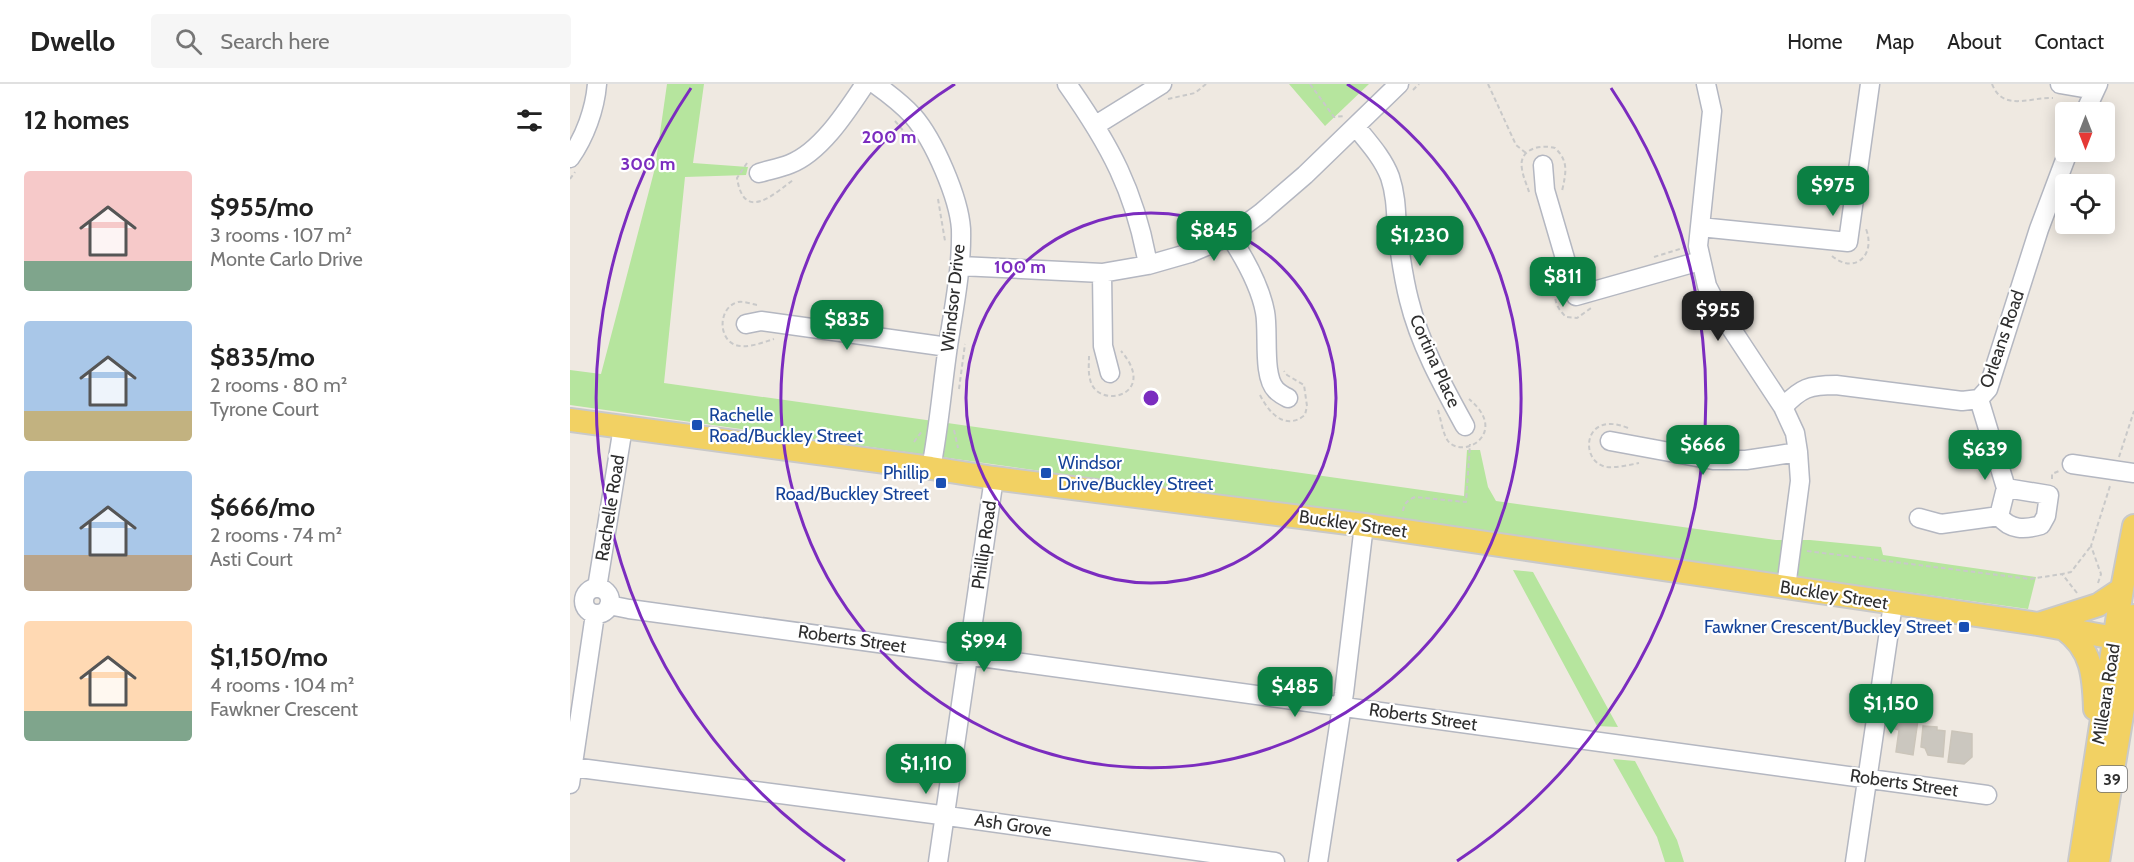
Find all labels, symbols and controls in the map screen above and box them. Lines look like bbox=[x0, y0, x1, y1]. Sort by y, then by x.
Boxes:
search box bbox=[151, 14, 571, 68]
text: Dwello bbox=[30, 24, 115, 58]
icon: search bbox=[172, 25, 205, 58]
text: Search here bbox=[220, 28, 330, 55]
text: Home bbox=[1787, 29, 1843, 54]
text: Map bbox=[1876, 29, 1914, 54]
text: About bbox=[1947, 29, 2001, 54]
text: Contact bbox=[2034, 29, 2104, 54]
north arrow bbox=[2055, 102, 2115, 162]
map controls bbox=[2055, 102, 2115, 234]
text: 12 homes bbox=[24, 104, 129, 136]
icon: filters bbox=[513, 104, 546, 137]
text: 200 m bbox=[862, 126, 916, 148]
text: 300 m bbox=[621, 153, 675, 175]
pin: $975 bbox=[1797, 166, 1869, 217]
text: $975 bbox=[1811, 173, 1855, 197]
button: locate bbox=[2055, 174, 2115, 234]
text: $955/mo bbox=[210, 191, 314, 223]
icon: home bbox=[72, 195, 144, 267]
pin: $845 bbox=[1178, 211, 1250, 262]
pin: $1,230 bbox=[1371, 216, 1469, 267]
text: $845 bbox=[1191, 218, 1237, 242]
text: 3 rooms · 107 m² bbox=[210, 223, 352, 247]
text: $1,230 bbox=[1390, 223, 1450, 247]
street label: Windsor Drive bbox=[936, 243, 970, 353]
text: Monte Carlo Drive bbox=[210, 247, 363, 271]
text: 100 m bbox=[994, 256, 1046, 278]
pin: $811 bbox=[1527, 257, 1599, 308]
text: $811 bbox=[1544, 264, 1582, 288]
street label: Orleans Road bbox=[1975, 287, 2029, 391]
pin: $955 bbox=[1682, 291, 1754, 342]
text: $955 bbox=[1696, 298, 1740, 322]
pin: $835 bbox=[811, 300, 883, 351]
text: $835 bbox=[824, 307, 870, 331]
street label: Cortina Place bbox=[1405, 311, 1465, 411]
text: $835/mo bbox=[210, 341, 315, 373]
icon: home bbox=[72, 345, 144, 417]
text: 2 rooms · 80 m² bbox=[210, 373, 347, 397]
centre of rings bbox=[1141, 388, 1161, 408]
text: Tyrone Court bbox=[210, 397, 319, 421]
place label: Rachelle Road/Buckley Street bbox=[709, 404, 863, 447]
marker: Rachelle Road/Buckley Street bbox=[690, 418, 704, 432]
pin: $666 bbox=[1667, 425, 1739, 476]
pin: $639 bbox=[1949, 430, 2021, 481]
text: $666 bbox=[1680, 432, 1726, 456]
text: $639 bbox=[1963, 437, 2007, 461]
place label: Windsor Drive/Buckley Street bbox=[1058, 452, 1213, 495]
street label: Rachelle Road bbox=[591, 453, 629, 563]
place label: Phillip Road/Buckley Street bbox=[775, 462, 929, 505]
marker: Windsor Drive/Buckley Street bbox=[1039, 466, 1053, 480]
marker: Phillip Road/Buckley Street bbox=[934, 476, 948, 490]
text: $666/mo bbox=[210, 491, 315, 523]
icon: home bbox=[72, 495, 144, 567]
street label: Phillip Road bbox=[967, 499, 1001, 591]
street label: Buckley Street bbox=[1297, 506, 1409, 542]
text: 2 rooms · 74 m² bbox=[210, 523, 342, 547]
text: Asti Court bbox=[210, 547, 293, 571]
street label: Buckley Street bbox=[1778, 576, 1890, 614]
place label: Fawkner Crescent/Buckley Street bbox=[1704, 616, 1952, 638]
marker: Fawkner Crescent/Buckley Street bbox=[1957, 620, 1971, 634]
street label: Roberts Street bbox=[796, 621, 908, 657]
pin: $994 bbox=[948, 622, 1020, 673]
text: $994 bbox=[961, 629, 1007, 653]
text: $1,150/mo bbox=[210, 641, 328, 673]
street label: Milleara Road bbox=[2087, 642, 2125, 746]
icon: home bbox=[72, 645, 144, 717]
pin: $485 bbox=[1259, 667, 1331, 718]
text: 4 rooms · 104 m² bbox=[210, 673, 354, 697]
text: $485 bbox=[1272, 674, 1318, 698]
pin: $1,150 bbox=[1842, 684, 1940, 735]
text: $1,150 bbox=[1863, 691, 1919, 715]
text: Fawkner Crescent bbox=[210, 697, 358, 721]
street label: Roberts Street bbox=[1367, 699, 1479, 735]
pin: $1,110 bbox=[877, 744, 975, 795]
text: $1,110 bbox=[900, 751, 952, 775]
street label: Roberts Street bbox=[1848, 765, 1960, 801]
road number: 39 bbox=[2097, 766, 2127, 792]
street label: Ash Grove bbox=[973, 809, 1053, 841]

